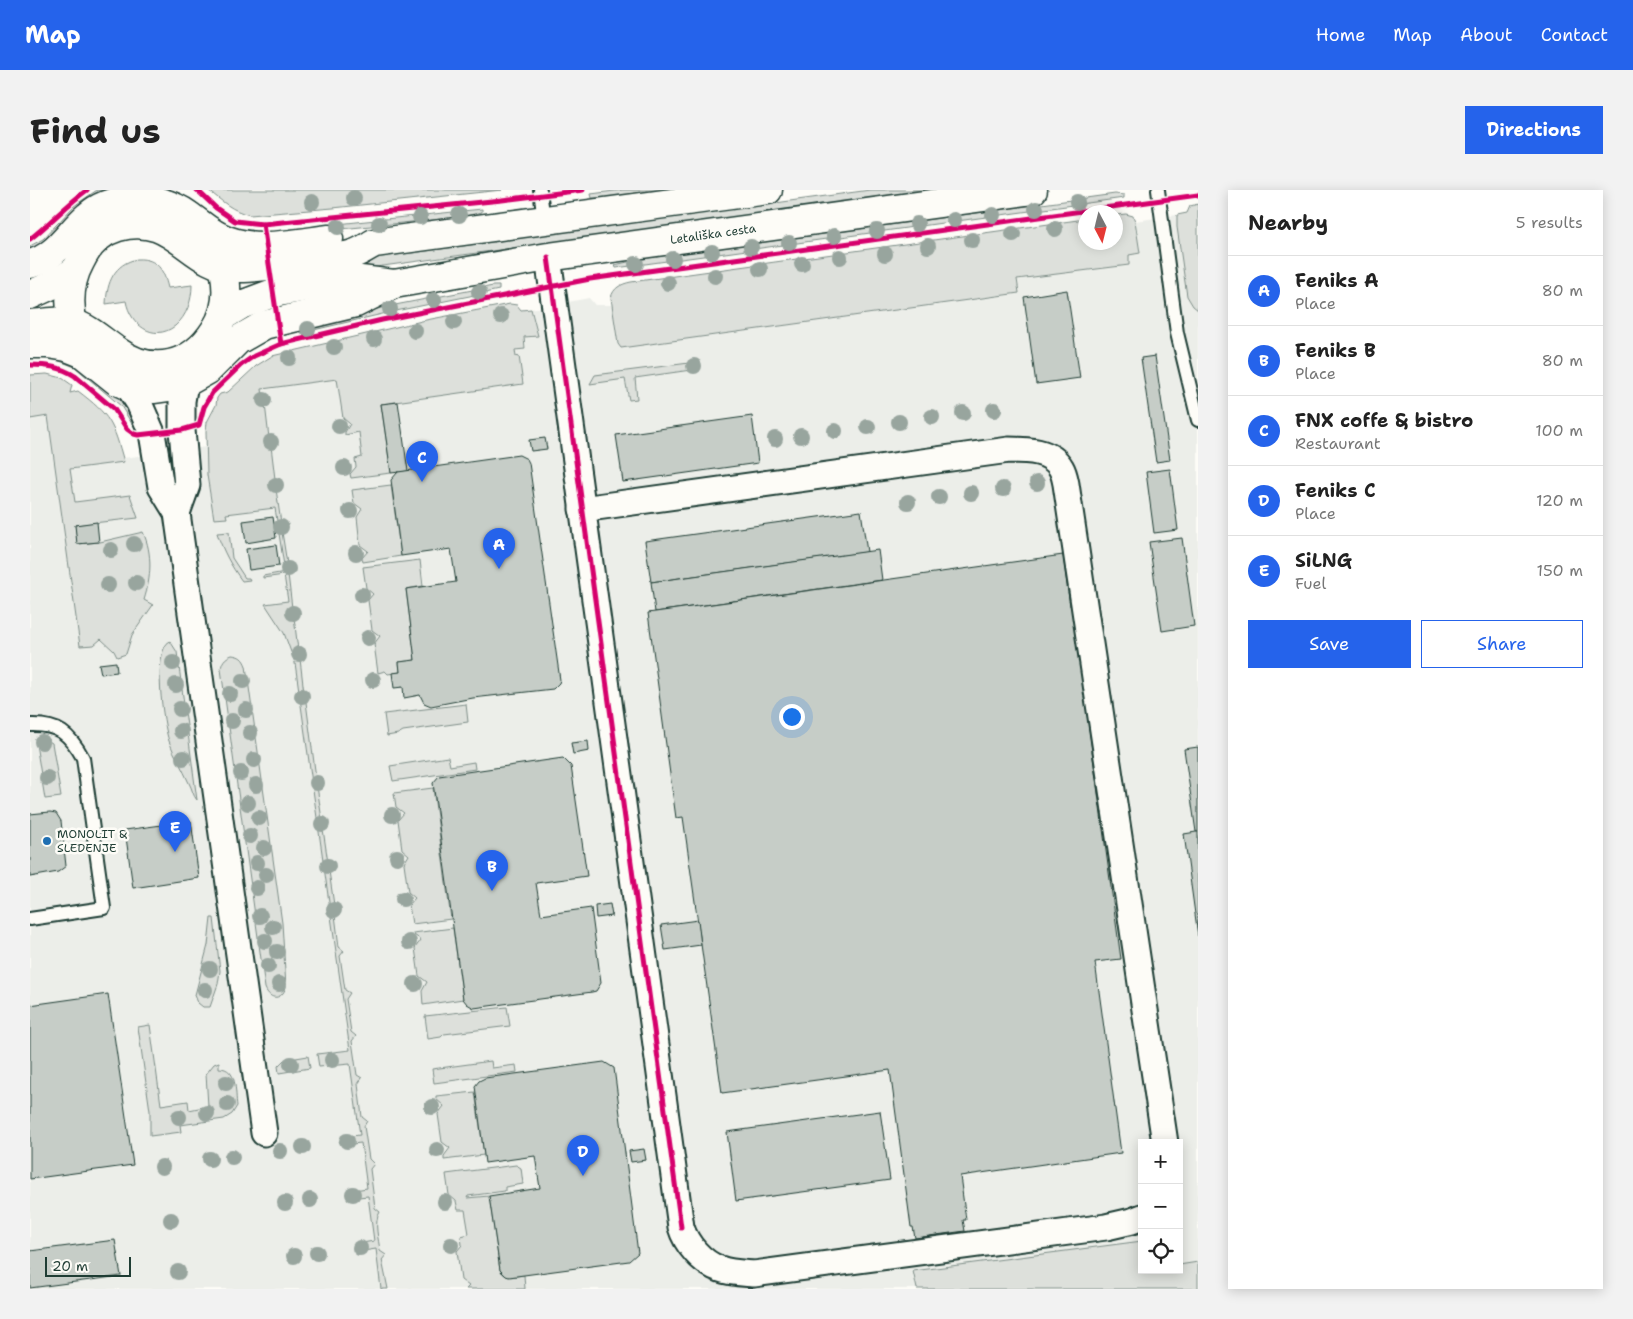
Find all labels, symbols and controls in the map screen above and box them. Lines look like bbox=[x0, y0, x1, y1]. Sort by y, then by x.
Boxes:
text: Map bbox=[25, 19, 81, 51]
text: Home bbox=[1316, 23, 1365, 47]
text: Map bbox=[1393, 23, 1432, 47]
text: About bbox=[1460, 23, 1513, 47]
text: Contact bbox=[1541, 23, 1608, 47]
button: Directions bbox=[1465, 106, 1603, 154]
text: Find us bbox=[30, 107, 161, 154]
north arrow bbox=[1078, 205, 1123, 250]
text: Nearby bbox=[1248, 209, 1328, 237]
text: 5 results bbox=[1516, 212, 1583, 233]
street label: Letališka cesta bbox=[669, 220, 757, 248]
text: Feniks A bbox=[1295, 268, 1379, 293]
text: A bbox=[1258, 280, 1270, 301]
text: 80 m bbox=[1542, 280, 1583, 301]
text: Place bbox=[1295, 293, 1336, 314]
text: Feniks B bbox=[1295, 338, 1376, 363]
text: B bbox=[1259, 350, 1269, 371]
text: 80 m bbox=[1542, 350, 1583, 371]
text: Place bbox=[1295, 363, 1336, 384]
text: FNX coffe & bistro bbox=[1295, 408, 1473, 433]
text: C bbox=[1259, 420, 1269, 441]
text: 100 m bbox=[1535, 420, 1583, 441]
text: Restaurant bbox=[1295, 433, 1381, 454]
pin: C bbox=[406, 441, 438, 482]
text: Feniks C bbox=[1295, 478, 1376, 503]
text: D bbox=[1258, 490, 1270, 511]
text: 120 m bbox=[1536, 490, 1583, 511]
text: Place bbox=[1295, 503, 1336, 524]
pin: A bbox=[483, 528, 515, 569]
text: SiLNG bbox=[1295, 548, 1352, 573]
text: E bbox=[1259, 560, 1269, 581]
text: 150 m bbox=[1536, 560, 1583, 581]
text: Fuel bbox=[1295, 573, 1326, 594]
button: Save bbox=[1248, 620, 1411, 668]
button: Share bbox=[1421, 620, 1583, 668]
your location bbox=[779, 704, 805, 730]
pin: E bbox=[159, 811, 191, 852]
place label: MONOLIT & SLEDENJE bbox=[57, 826, 127, 856]
marker: MONOLIT & SLEDENJE bbox=[41, 835, 53, 847]
pin: B bbox=[476, 850, 508, 891]
pin: D bbox=[567, 1135, 599, 1176]
map controls bbox=[1138, 1139, 1183, 1274]
button: + bbox=[1138, 1139, 1183, 1184]
button: − bbox=[1138, 1184, 1183, 1229]
button: locate bbox=[1138, 1229, 1183, 1274]
scale bar bbox=[45, 1254, 131, 1277]
text: 20 m bbox=[52, 1257, 88, 1275]

